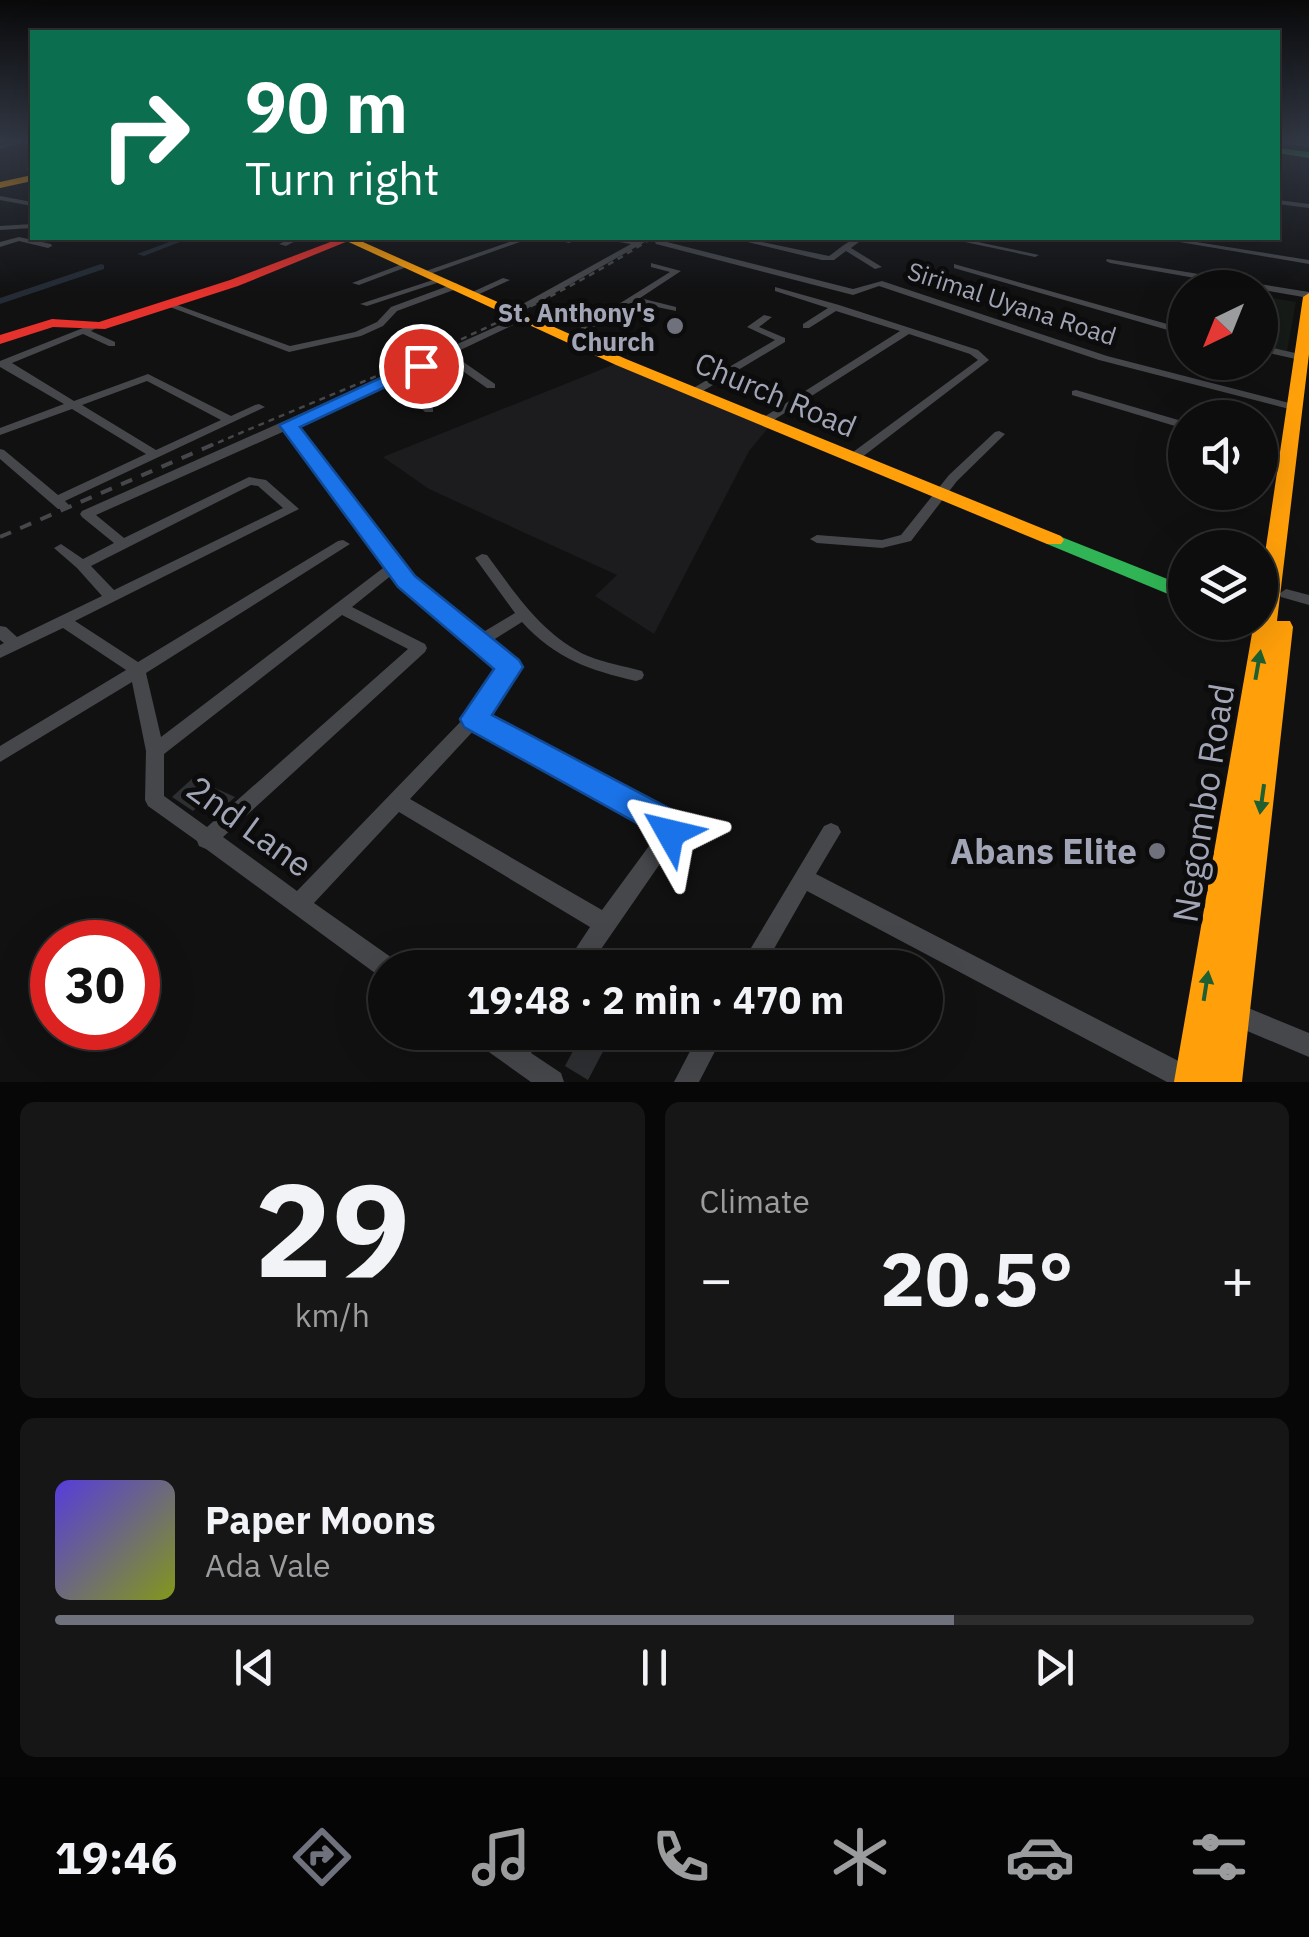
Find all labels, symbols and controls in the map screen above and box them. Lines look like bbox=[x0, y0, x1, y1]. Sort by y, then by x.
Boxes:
text: 90 m bbox=[245, 61, 408, 152]
icon: right bbox=[80, 70, 210, 200]
text: Turn right bbox=[245, 149, 440, 207]
street label: Sirimal Uyana Road bbox=[904, 254, 1120, 352]
north arrow bbox=[1168, 270, 1278, 380]
map controls bbox=[1168, 270, 1278, 640]
place label: St. Anthony's Church bbox=[498, 296, 655, 358]
marker: St. Anthony's Church bbox=[664, 315, 686, 337]
pin bbox=[379, 324, 464, 409]
icon: arrive bbox=[394, 339, 449, 394]
street label: Church Road bbox=[689, 342, 863, 446]
button: sound bbox=[1168, 400, 1278, 510]
button: layers bbox=[1168, 530, 1278, 640]
one-way arrow bbox=[1251, 649, 1266, 680]
street label: Negombo Road bbox=[1161, 680, 1245, 926]
street label: 2nd Lane bbox=[178, 765, 322, 887]
position arrow bbox=[618, 781, 722, 885]
one-way arrow bbox=[1254, 783, 1270, 815]
place label: Abans Elite bbox=[950, 828, 1137, 874]
marker: Abans Elite bbox=[1146, 840, 1168, 862]
speed limit sign: 30 bbox=[30, 920, 160, 1050]
one-way arrow bbox=[1199, 969, 1215, 1001]
text: 19:48 · 2 min · 470 m bbox=[467, 975, 844, 1024]
text: 29 bbox=[254, 1144, 410, 1313]
text: Climate bbox=[700, 1180, 810, 1222]
text: 20.5° bbox=[880, 1229, 1074, 1327]
text: − bbox=[700, 1243, 733, 1314]
text: + bbox=[1221, 1243, 1254, 1314]
text: km/h bbox=[295, 1294, 370, 1336]
text: Paper Moons bbox=[205, 1495, 436, 1544]
text: Ada Vale bbox=[205, 1544, 331, 1586]
icon: previous bbox=[227, 1640, 282, 1695]
icon: pause bbox=[627, 1640, 682, 1695]
icon: next bbox=[1027, 1640, 1082, 1695]
icon: directions bbox=[287, 1822, 357, 1892]
icon: music bbox=[466, 1822, 536, 1892]
icon: phone bbox=[646, 1822, 716, 1892]
icon: climate bbox=[825, 1822, 895, 1892]
icon: car bbox=[1005, 1822, 1075, 1892]
icon: filters bbox=[1184, 1822, 1254, 1892]
text: 19:46 bbox=[55, 1828, 178, 1886]

